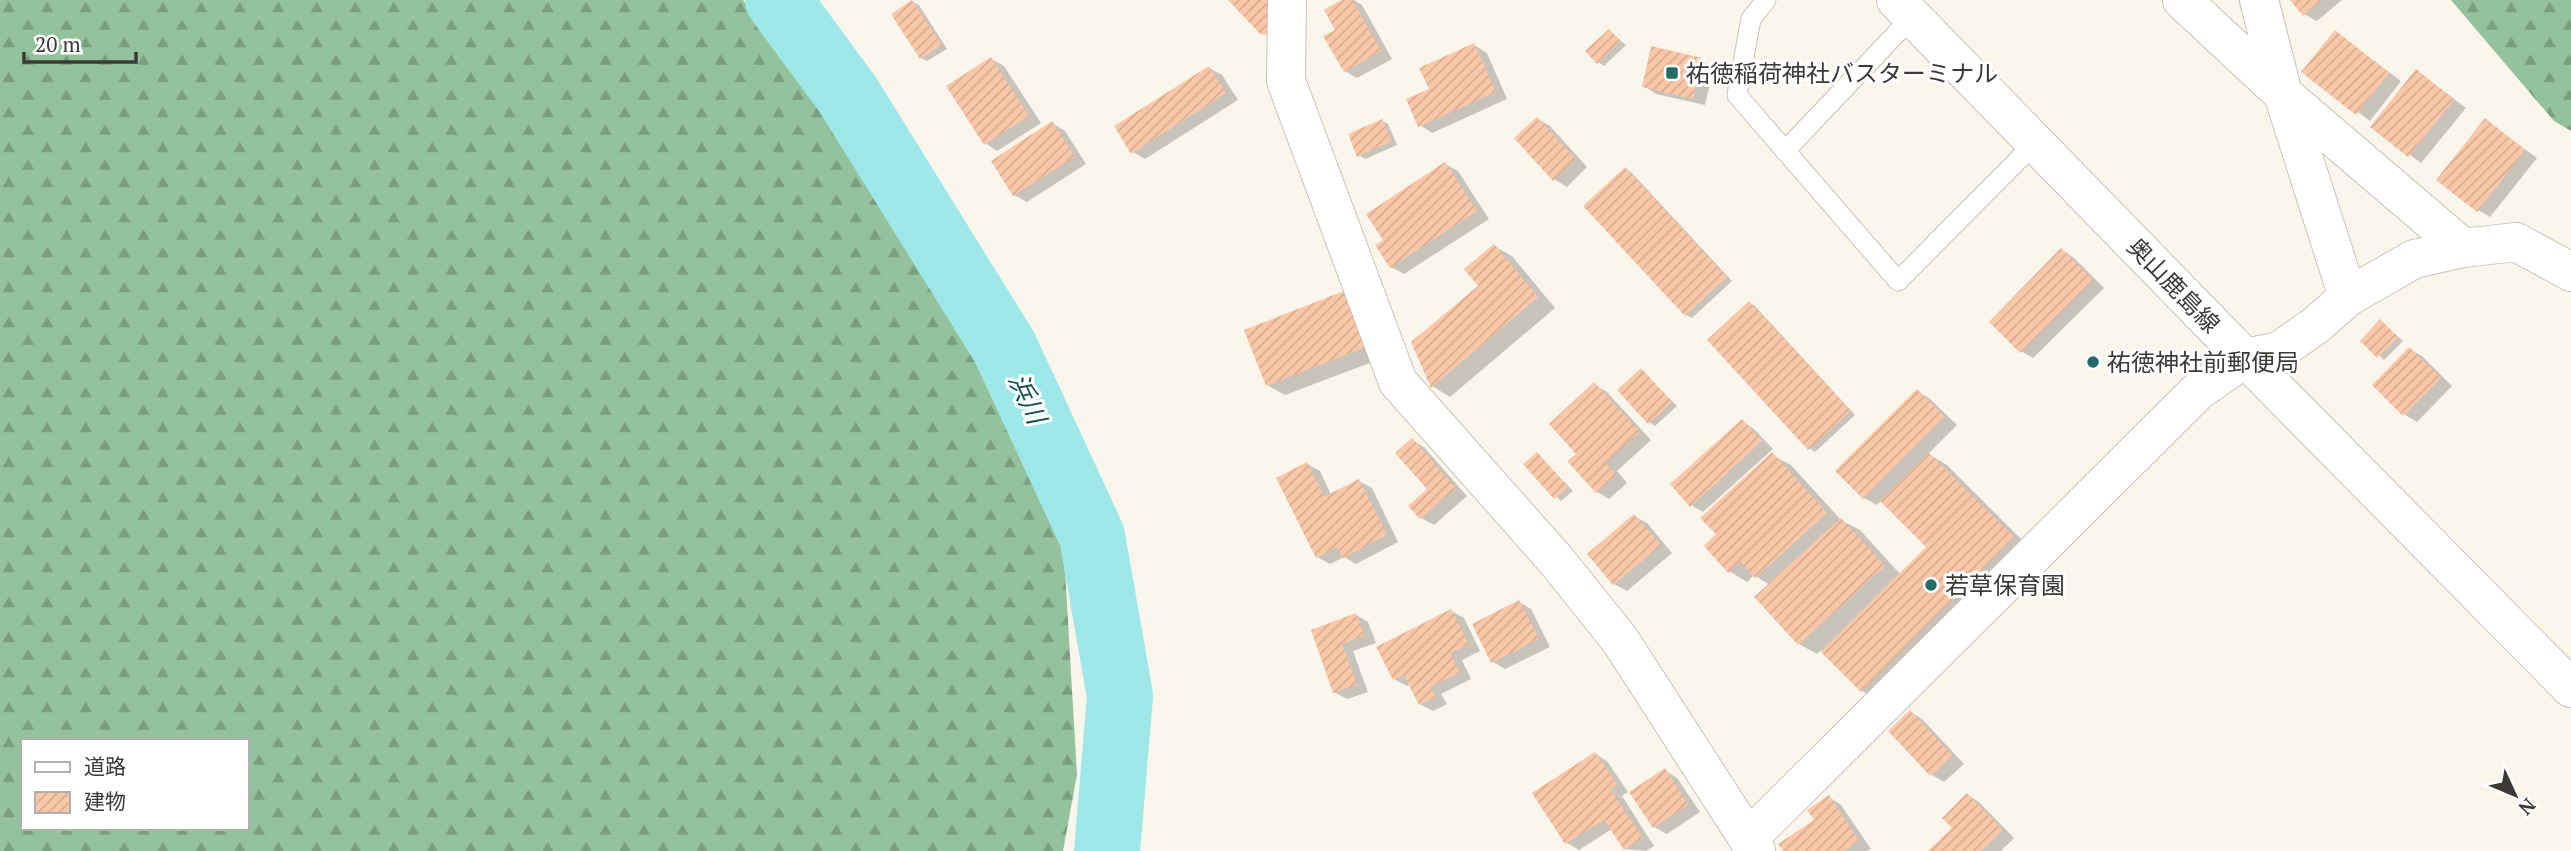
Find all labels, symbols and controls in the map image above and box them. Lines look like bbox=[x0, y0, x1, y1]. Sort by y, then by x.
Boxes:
scale bar bbox=[24, 21, 136, 65]
text: 20 m bbox=[35, 30, 81, 58]
place label: 祐徳稲荷神社バスターミナル bbox=[1686, 57, 1998, 89]
marker: 祐徳稲荷神社バスターミナル bbox=[1664, 65, 1680, 81]
street label: 奥山鹿島線 bbox=[2121, 231, 2227, 339]
place label: 祐徳神社前郵便局 bbox=[2107, 346, 2299, 378]
marker: 祐徳神社前郵便局 bbox=[2085, 354, 2101, 370]
water label: 浜川 bbox=[1002, 367, 1056, 431]
place label: 若草保育園 bbox=[1945, 569, 2065, 601]
marker: 若草保育園 bbox=[1923, 577, 1939, 593]
legend bbox=[21, 739, 248, 830]
text: 道路 bbox=[84, 752, 126, 780]
north arrow bbox=[2480, 760, 2550, 830]
text: 建物 bbox=[84, 787, 126, 815]
text: N bbox=[2513, 793, 2542, 821]

